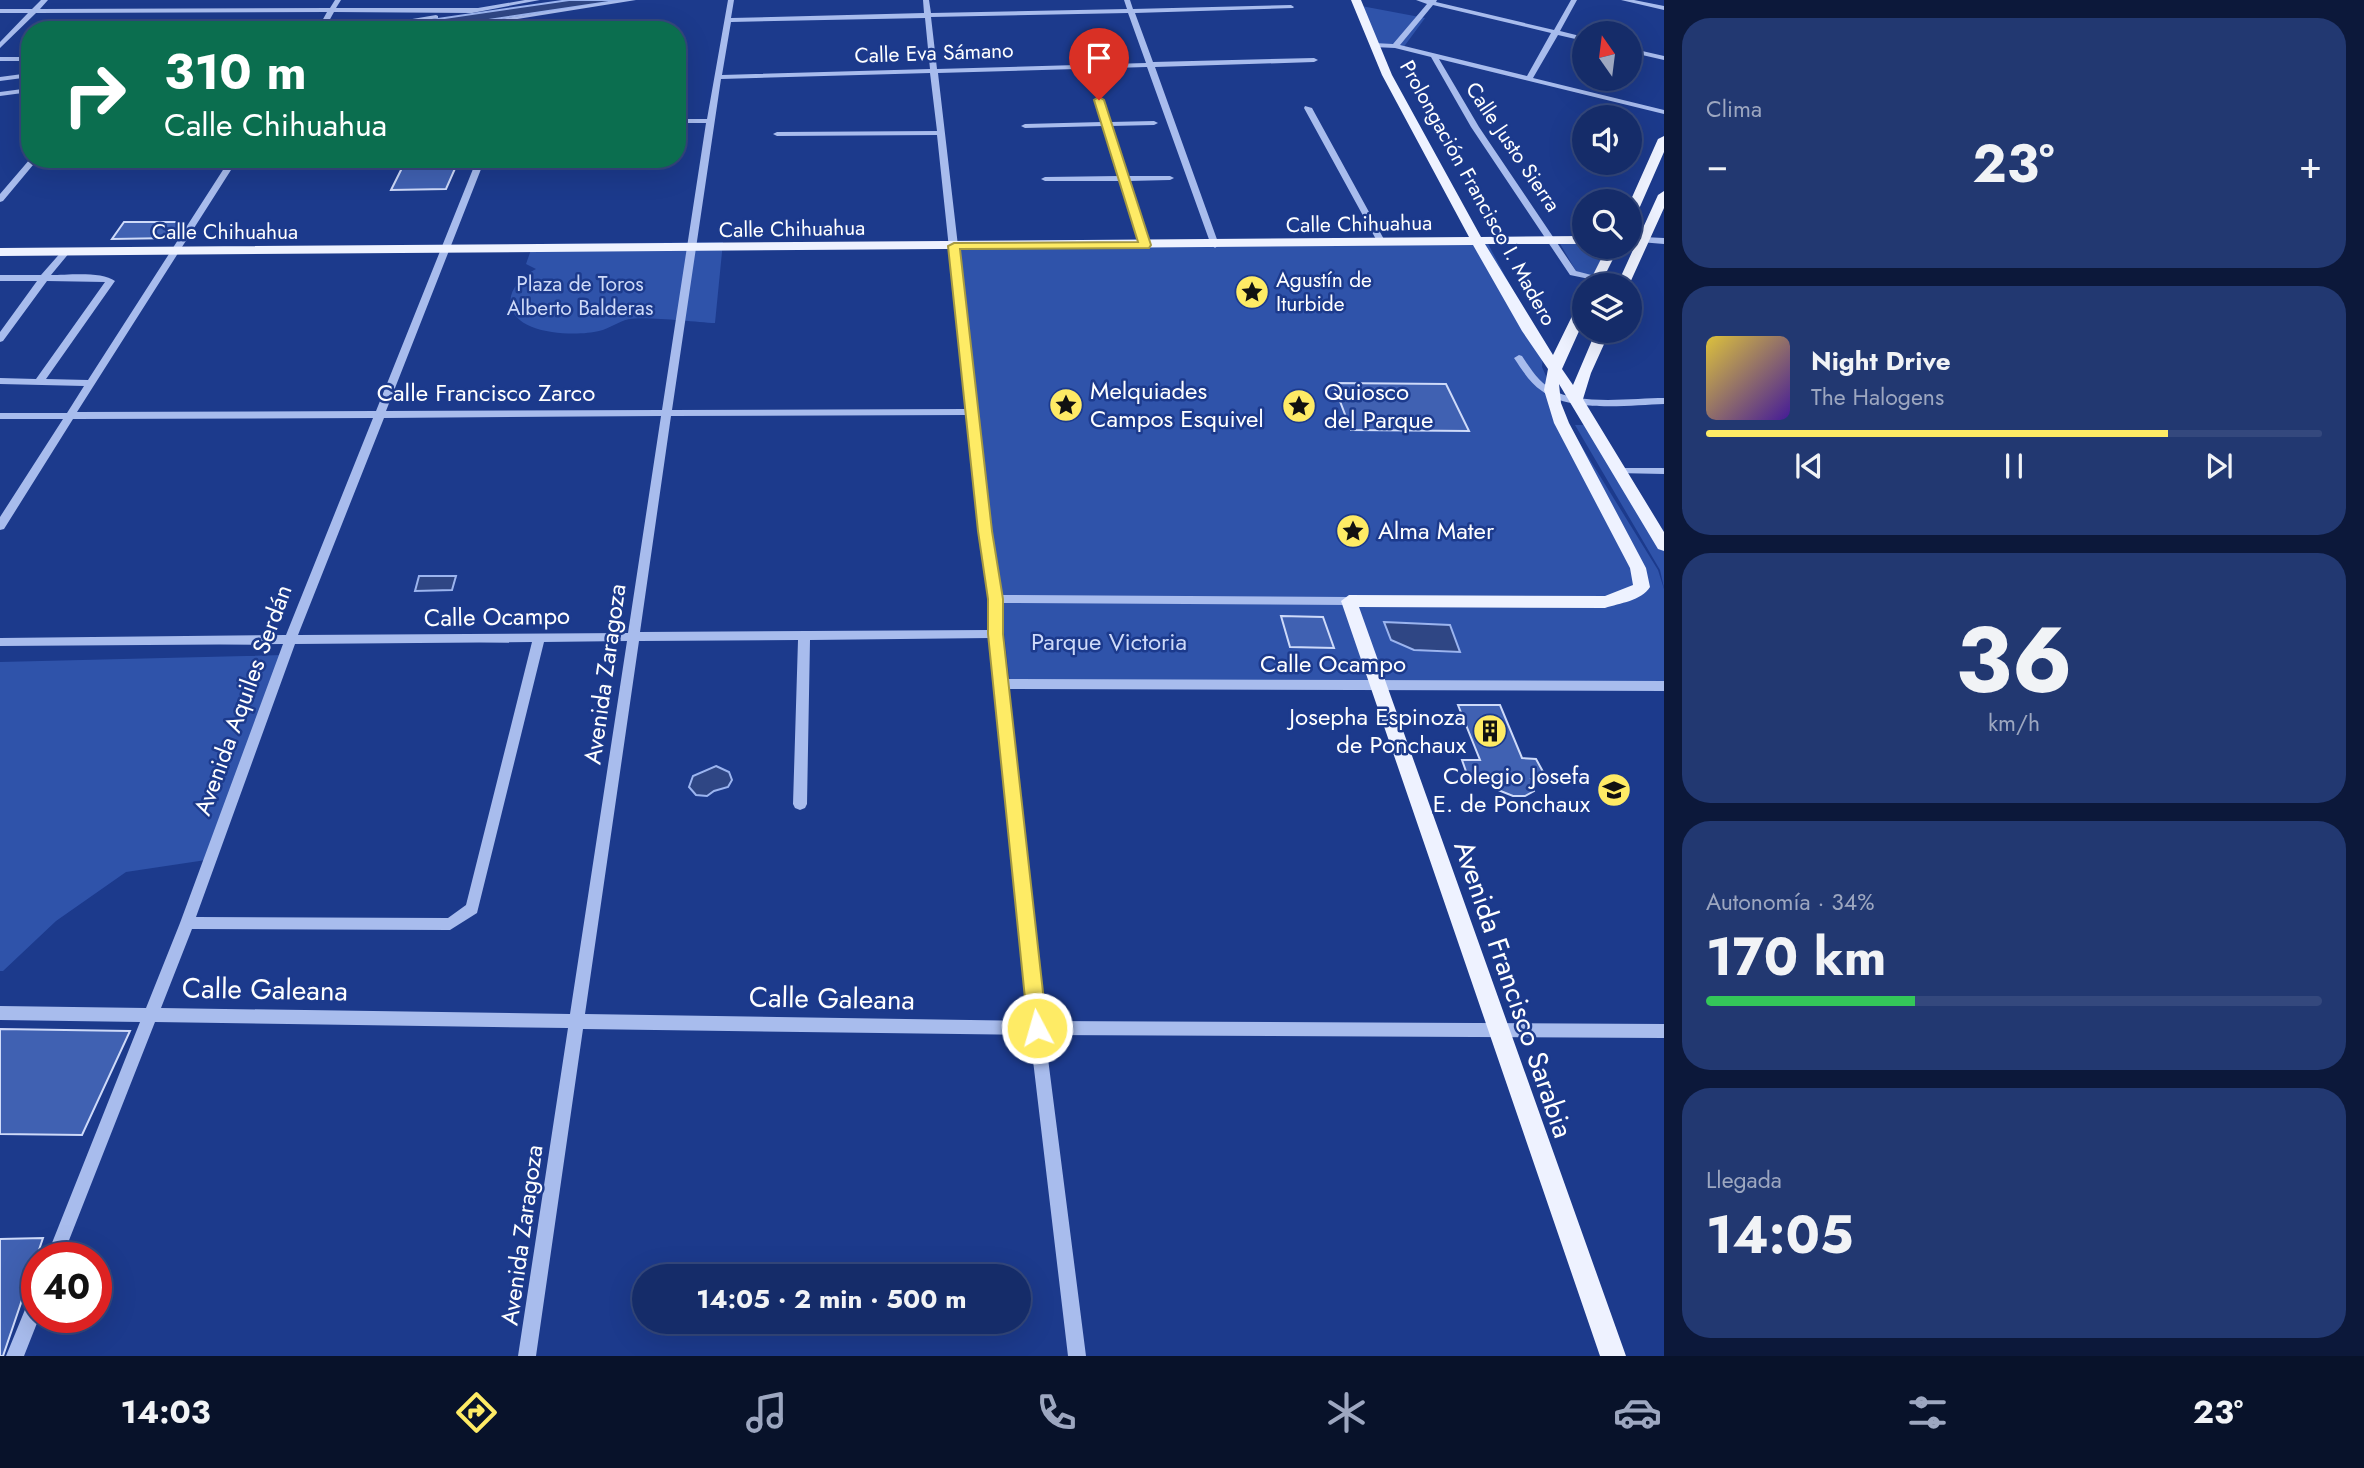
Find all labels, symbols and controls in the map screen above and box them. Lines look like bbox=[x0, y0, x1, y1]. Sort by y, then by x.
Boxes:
north arrow bbox=[1572, 21, 1642, 91]
map controls bbox=[1572, 21, 1642, 343]
pin bbox=[1069, 28, 1129, 100]
street label: Calle Eva Sámano bbox=[854, 35, 1014, 71]
text: 310 m bbox=[164, 37, 307, 107]
icon: arrive bbox=[1080, 39, 1118, 77]
icon: right bbox=[49, 49, 140, 140]
street label: Prolongación Francisco I. Madero bbox=[1392, 55, 1564, 331]
street label: Calle Justo Sierra bbox=[1458, 76, 1568, 218]
text: Clima bbox=[1706, 92, 1762, 126]
text: Calle Chihuahua bbox=[164, 102, 387, 148]
button: sound bbox=[1572, 105, 1642, 175]
text: 23° bbox=[1973, 126, 2054, 202]
text: − bbox=[1706, 137, 1728, 192]
text: + bbox=[2299, 137, 2322, 192]
button: search bbox=[1572, 189, 1642, 259]
street label: Calle Chihuahua bbox=[1286, 208, 1432, 240]
street label: Calle Chihuahua bbox=[719, 213, 865, 245]
street label: Calle Chihuahua bbox=[152, 217, 298, 247]
place label: Agustín de Iturbide bbox=[1276, 265, 1372, 319]
park label: Plaza de Toros Alberto Balderas bbox=[507, 269, 653, 323]
place icon: Agustín de Iturbide bbox=[1233, 273, 1271, 311]
button: layers bbox=[1572, 273, 1642, 343]
text: Night Drive bbox=[1811, 342, 1951, 380]
place label: Melquiades Campos Esquivel bbox=[1090, 373, 1264, 436]
place label: Quiosco del Parque bbox=[1324, 374, 1433, 437]
street label: Calle Francisco Zarco bbox=[377, 375, 595, 410]
text: The Halogens bbox=[1811, 380, 1944, 414]
place icon: Melquiades Campos Esquivel bbox=[1047, 386, 1085, 424]
place icon: Quiosco del Parque bbox=[1280, 387, 1318, 425]
icon: previous bbox=[1790, 447, 1828, 485]
icon: pause bbox=[1995, 447, 2033, 485]
icon: next bbox=[2200, 447, 2238, 485]
place icon: Alma Mater bbox=[1334, 512, 1372, 550]
place label: Alma Mater bbox=[1378, 513, 1495, 548]
street label: Avenida Aquiles Serdán bbox=[184, 580, 301, 820]
street label: Avenida Zaragoza bbox=[575, 581, 634, 766]
text: 36 bbox=[1955, 595, 2073, 726]
street label: Calle Ocampo bbox=[424, 598, 570, 635]
park label: Parque Victoria bbox=[1031, 624, 1187, 659]
street label: Calle Ocampo bbox=[1260, 646, 1406, 681]
place label: Josepha Espinoza de Ponchaux bbox=[1286, 699, 1467, 762]
text: km/h bbox=[1988, 706, 2040, 740]
building icon: Josepha Espinoza de Ponchaux bbox=[1471, 712, 1509, 750]
place label: Colegio Josefa E. de Ponchaux bbox=[1433, 758, 1591, 821]
school or university icon: Colegio Josefa E. de Ponchaux bbox=[1595, 771, 1633, 809]
street label: Avenida Francisco Sarabia bbox=[1443, 835, 1584, 1143]
text: Autonomía · 34% bbox=[1706, 885, 1874, 919]
text: 170 km bbox=[1706, 919, 1887, 995]
street label: Calle Galeana bbox=[182, 968, 348, 1011]
street label: Calle Galeana bbox=[749, 977, 915, 1020]
position arrow bbox=[1000, 991, 1074, 1065]
street label: Avenida Zaragoza bbox=[492, 1142, 551, 1327]
text: Llegada bbox=[1706, 1163, 1782, 1197]
text: 14:05 bbox=[1706, 1197, 1853, 1273]
speed limit sign: 40 bbox=[21, 1242, 112, 1333]
text: 14:05 · 2 min · 500 m bbox=[696, 1280, 967, 1318]
icon: directions bbox=[452, 1388, 501, 1437]
icon: music bbox=[742, 1388, 791, 1437]
icon: phone bbox=[1032, 1388, 1081, 1437]
icon: climate bbox=[1322, 1388, 1371, 1437]
icon: car bbox=[1613, 1388, 1662, 1437]
icon: filters bbox=[1903, 1388, 1952, 1437]
text: 14:03 bbox=[121, 1389, 211, 1435]
text: 23° bbox=[2193, 1389, 2243, 1435]

